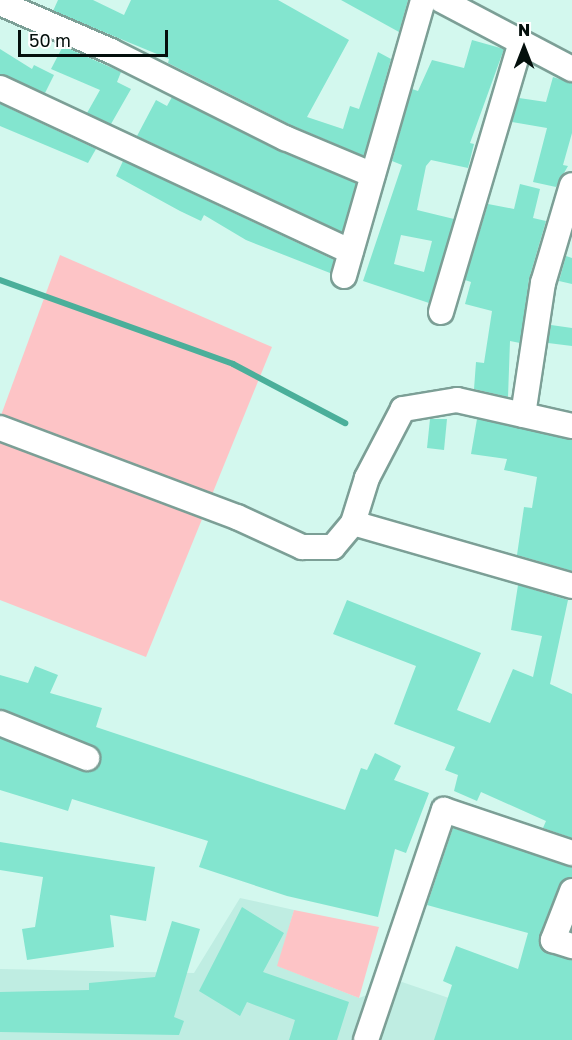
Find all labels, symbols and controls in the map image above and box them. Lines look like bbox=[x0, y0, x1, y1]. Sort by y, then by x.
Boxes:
scale bar bbox=[21, 18, 171, 56]
north arrow bbox=[494, 18, 554, 78]
text: N bbox=[518, 20, 530, 40]
text: 50 m bbox=[29, 29, 71, 51]

